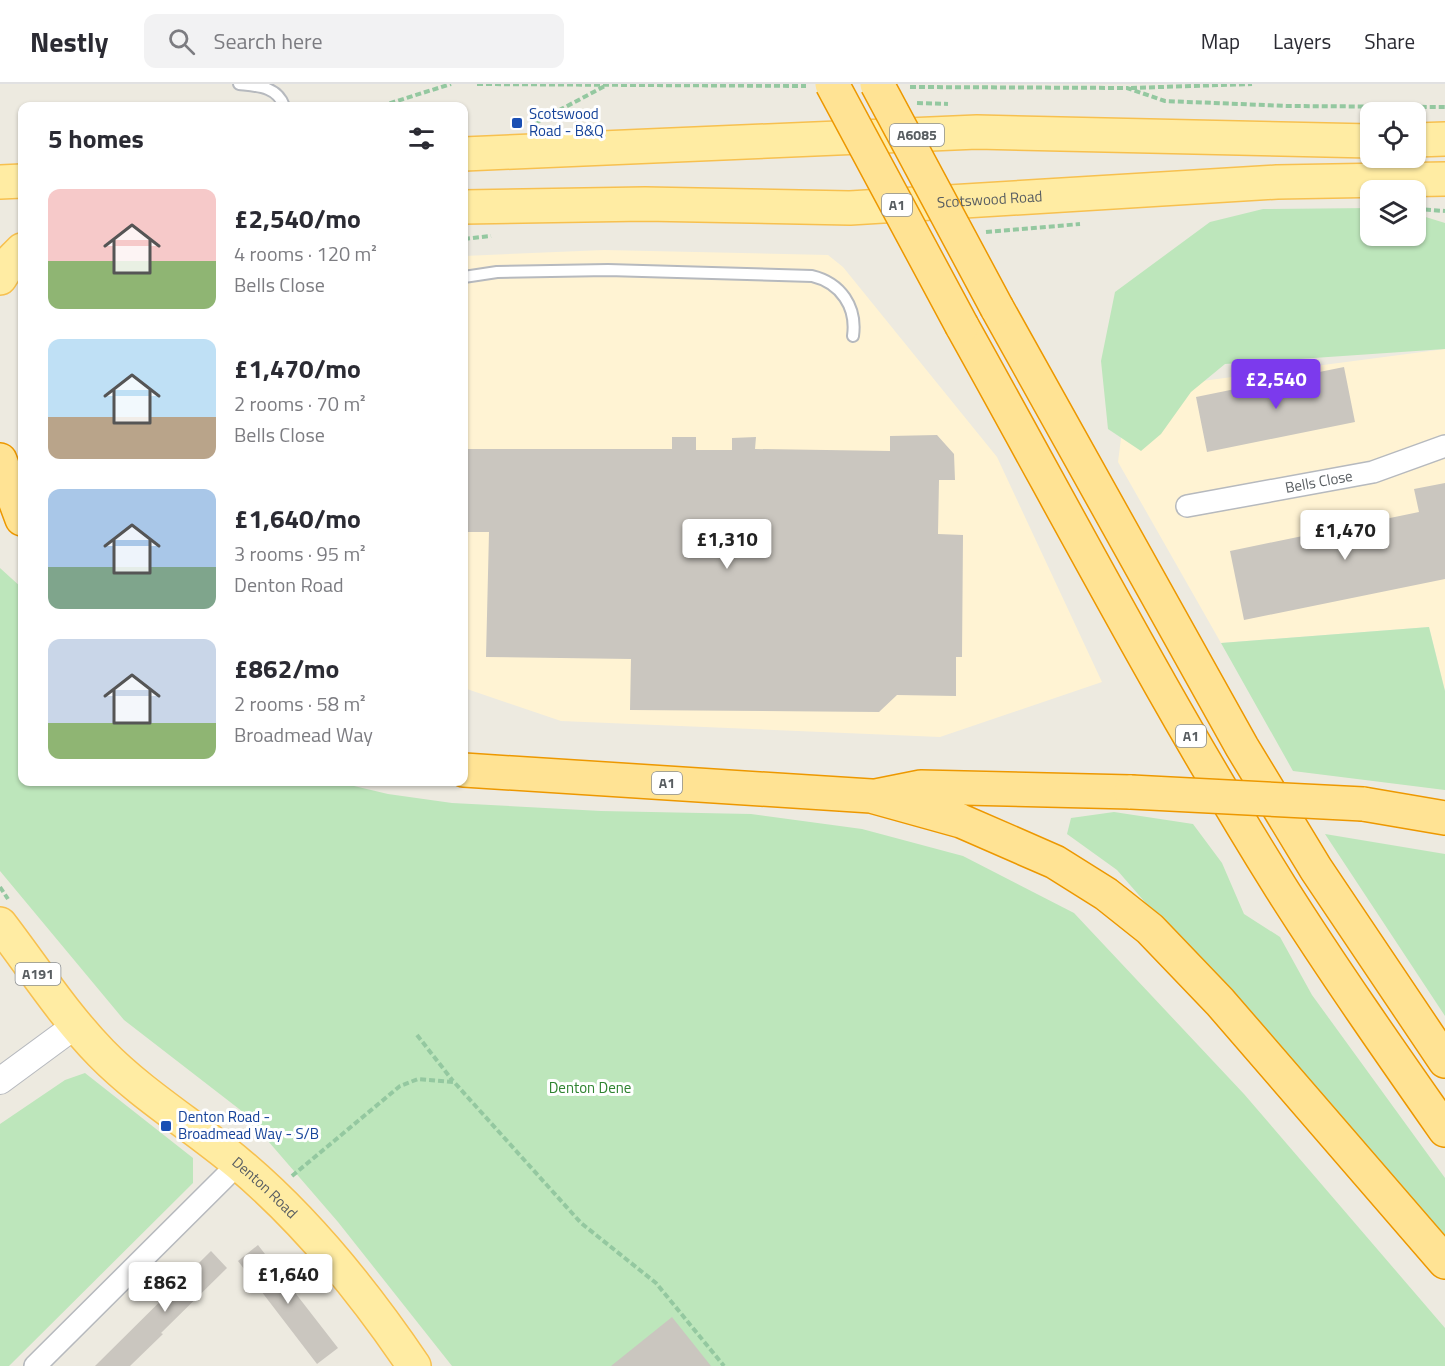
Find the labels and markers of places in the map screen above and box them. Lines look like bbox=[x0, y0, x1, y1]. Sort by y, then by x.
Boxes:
place label: Scotswood Road - B&Q bbox=[529, 102, 604, 142]
marker: Scotswood Road - B&Q bbox=[510, 116, 524, 130]
pin: £2,540 bbox=[1227, 359, 1325, 410]
pin: £1,470 bbox=[1296, 510, 1394, 561]
pin: £1,310 bbox=[678, 519, 776, 570]
place label: Denton Road - Broadmead Way - S/B bbox=[178, 1105, 319, 1145]
marker: Denton Road - Broadmead Way - S/B bbox=[159, 1119, 173, 1133]
pin: £1,640 bbox=[239, 1254, 337, 1305]
pin: £862 bbox=[129, 1262, 201, 1313]

